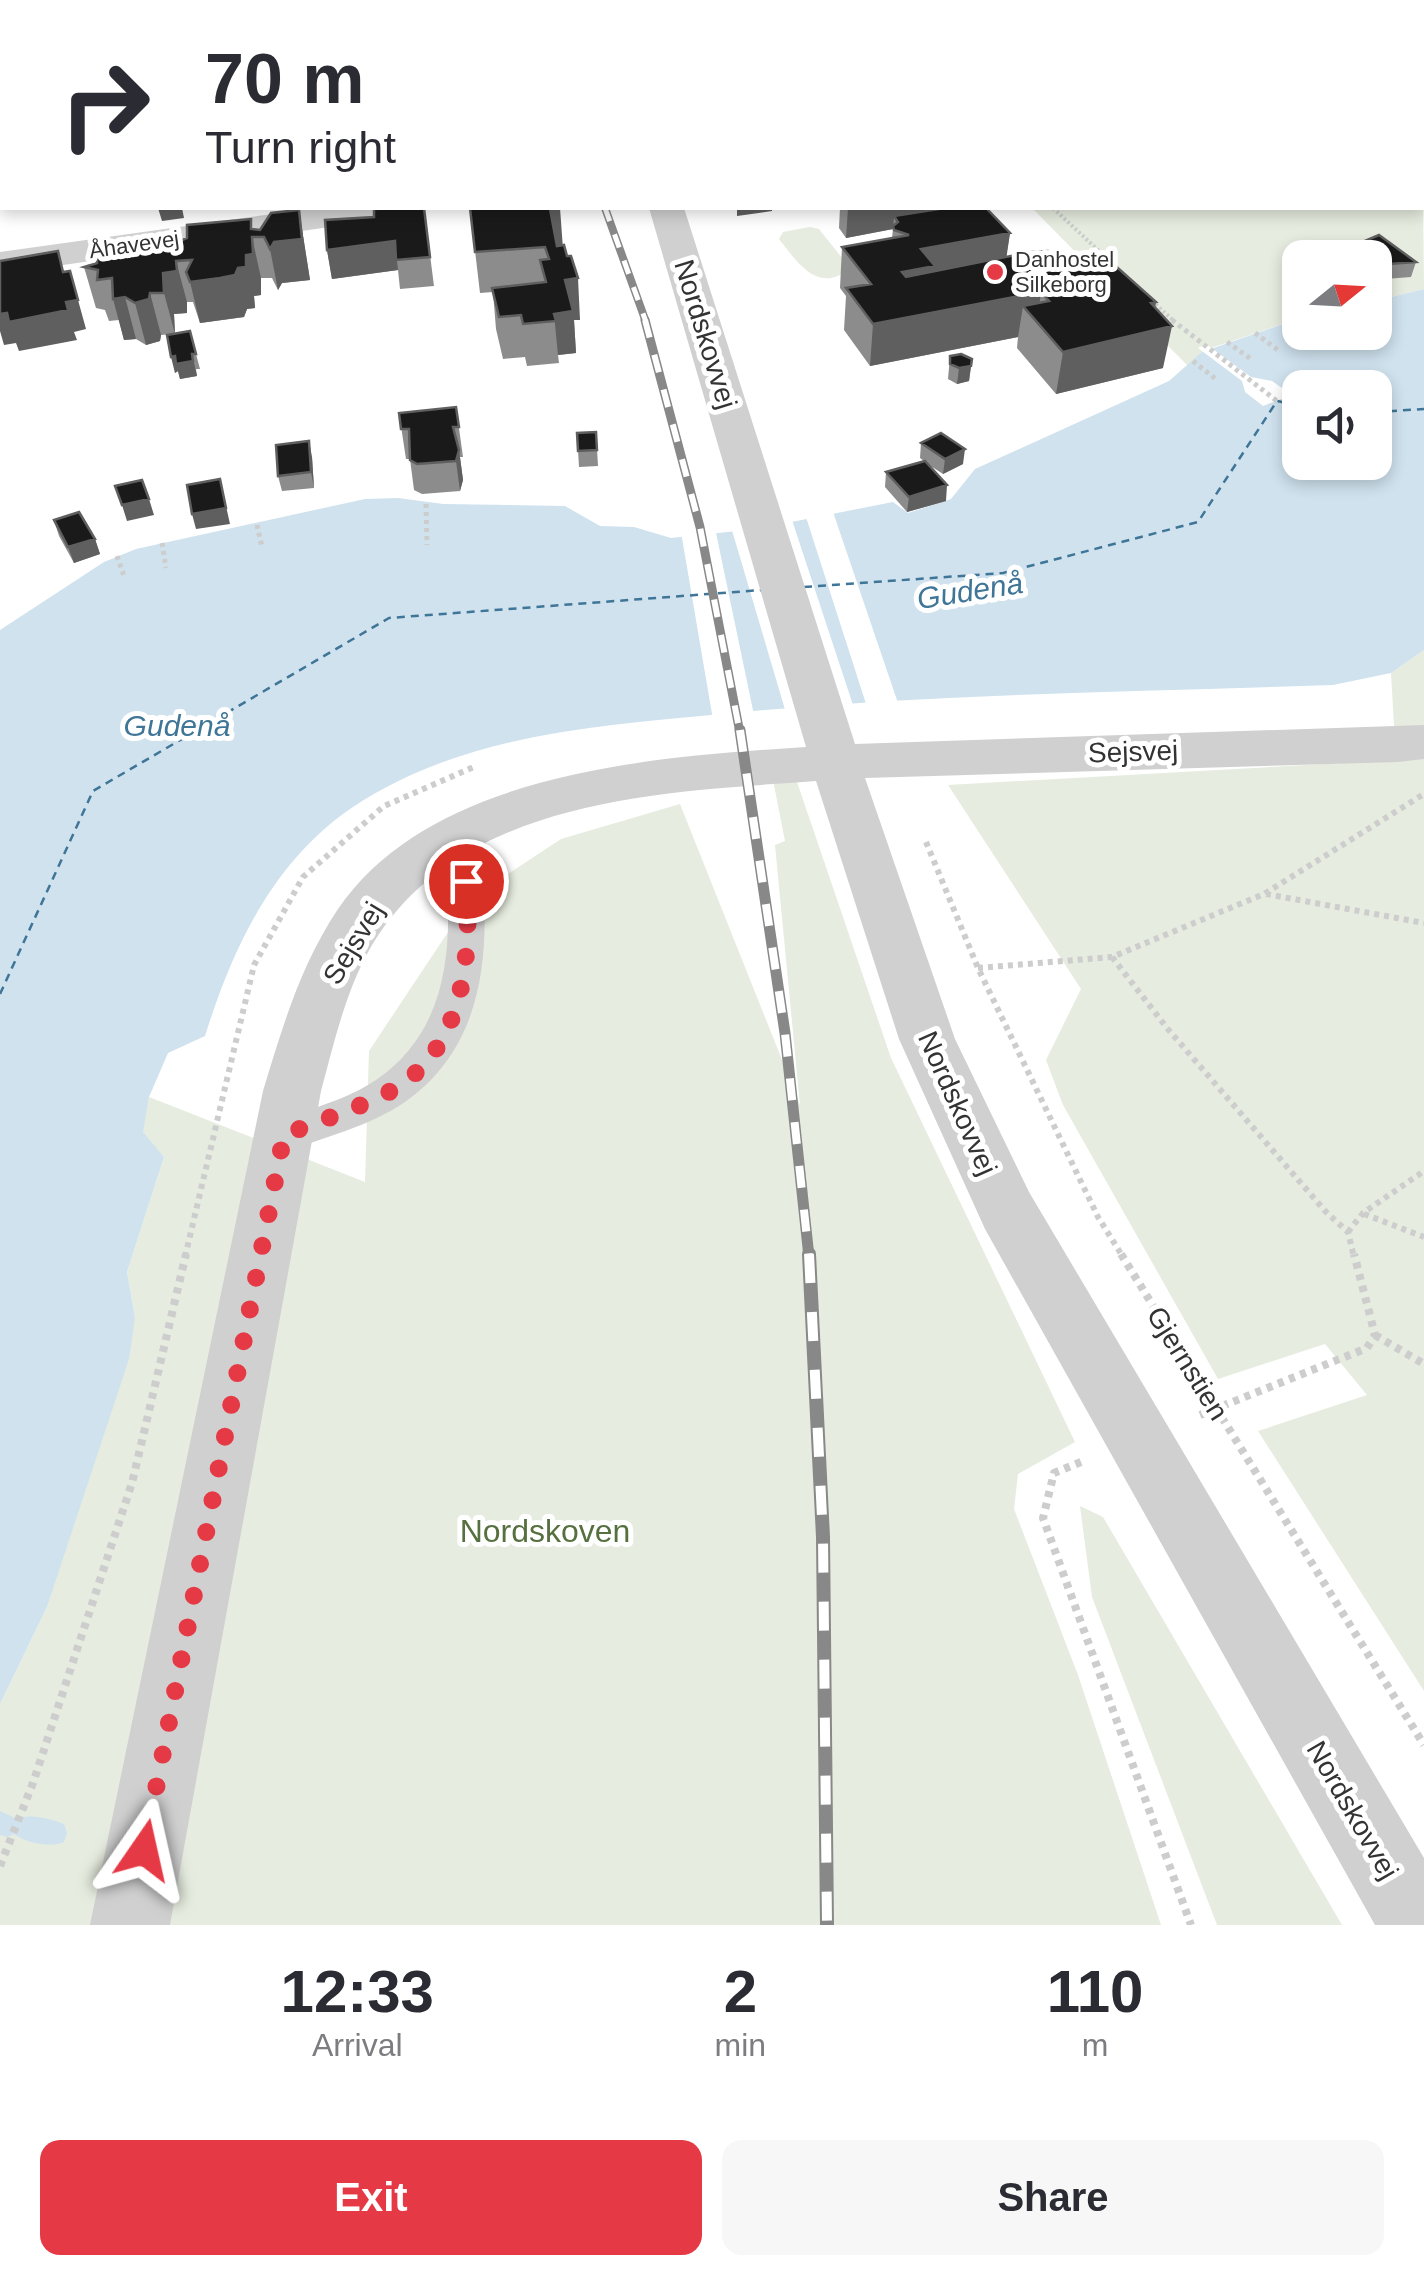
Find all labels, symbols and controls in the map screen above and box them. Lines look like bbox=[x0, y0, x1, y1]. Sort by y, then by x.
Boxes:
icon: right bbox=[40, 40, 170, 170]
text: 70 m bbox=[205, 40, 365, 118]
text: Turn right bbox=[205, 122, 396, 173]
street label: Åhavevej bbox=[88, 226, 181, 263]
north arrow bbox=[1282, 240, 1392, 350]
map controls bbox=[1282, 240, 1392, 480]
place label: Danhostel Silkeborg bbox=[1015, 247, 1114, 297]
street label: Nordskovvej bbox=[668, 256, 743, 412]
marker: Danhostel Silkeborg bbox=[984, 261, 1006, 283]
button: sound bbox=[1282, 370, 1392, 480]
water label: Gudenå bbox=[915, 566, 1025, 615]
water label: Gudenå bbox=[124, 709, 230, 742]
street label: Sejsvej bbox=[1087, 734, 1179, 769]
pin bbox=[424, 839, 509, 924]
icon: arrive bbox=[439, 854, 494, 909]
street label: Sejsvej bbox=[317, 897, 390, 990]
street label: Nordskovvej bbox=[912, 1027, 1003, 1180]
street label: Gjernstien bbox=[1141, 1301, 1235, 1426]
park label: Nordskoven bbox=[460, 1513, 630, 1549]
street label: Nordskovvej bbox=[1301, 1736, 1405, 1885]
position arrow bbox=[92, 1798, 196, 1902]
text: 12:33 bbox=[281, 1958, 434, 2025]
text: 2 bbox=[724, 1958, 757, 2025]
text: 110 bbox=[1047, 1958, 1143, 2025]
text: Arrival bbox=[312, 2027, 403, 2063]
text: min bbox=[715, 2027, 766, 2063]
text: m bbox=[1082, 2027, 1108, 2063]
button: Exit bbox=[40, 2140, 702, 2255]
button: Share bbox=[722, 2140, 1384, 2255]

